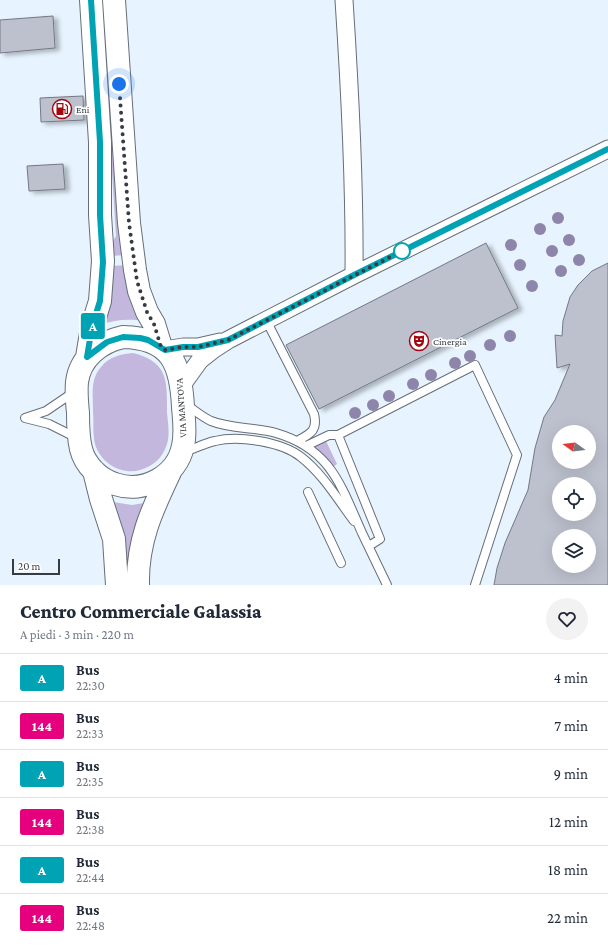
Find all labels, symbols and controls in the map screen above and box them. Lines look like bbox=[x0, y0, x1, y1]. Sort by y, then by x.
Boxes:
your location bbox=[109, 74, 129, 94]
fuel station icon: Eni bbox=[51, 98, 73, 120]
place label: Eni bbox=[76, 104, 90, 115]
unlabelled marker bbox=[393, 242, 411, 260]
line badge: A bbox=[80, 313, 106, 339]
text: A bbox=[89, 318, 97, 334]
theatre icon: Cinergia bbox=[408, 330, 430, 352]
place label: Cinergia bbox=[433, 336, 467, 347]
street label: VIA MANTOVA bbox=[173, 377, 189, 438]
north arrow bbox=[552, 425, 596, 469]
map controls bbox=[552, 425, 596, 573]
button: locate bbox=[552, 477, 596, 521]
button: layers bbox=[552, 529, 596, 573]
scale bar bbox=[12, 557, 60, 576]
text: 20 m bbox=[18, 560, 40, 572]
button: heart bbox=[546, 598, 588, 640]
text: Centro Commerciale Galassia bbox=[20, 601, 261, 622]
text: A piedi · 3 min · 220 m bbox=[20, 627, 134, 642]
text: Bus bbox=[76, 662, 99, 678]
text: A bbox=[38, 670, 46, 686]
text: 4 min bbox=[553, 670, 588, 686]
text: 22:30 bbox=[76, 678, 105, 693]
text: Bus bbox=[76, 710, 99, 726]
text: 144 bbox=[32, 718, 52, 734]
text: 7 min bbox=[554, 718, 588, 734]
text: 22:33 bbox=[76, 726, 104, 741]
text: Bus bbox=[76, 758, 99, 774]
text: A bbox=[38, 766, 46, 782]
text: 9 min bbox=[554, 766, 588, 782]
text: 22:35 bbox=[76, 774, 104, 789]
text: Bus bbox=[76, 806, 99, 822]
text: 144 bbox=[32, 814, 52, 830]
text: 12 min bbox=[549, 814, 588, 830]
text: 22:38 bbox=[76, 822, 104, 837]
text: Bus bbox=[76, 854, 99, 870]
text: A bbox=[38, 862, 46, 878]
text: 18 min bbox=[548, 862, 588, 878]
text: 22:44 bbox=[76, 870, 105, 885]
text: Bus bbox=[76, 902, 99, 918]
text: 144 bbox=[32, 910, 52, 926]
text: 22 min bbox=[547, 910, 588, 926]
text: 22:48 bbox=[76, 918, 105, 933]

